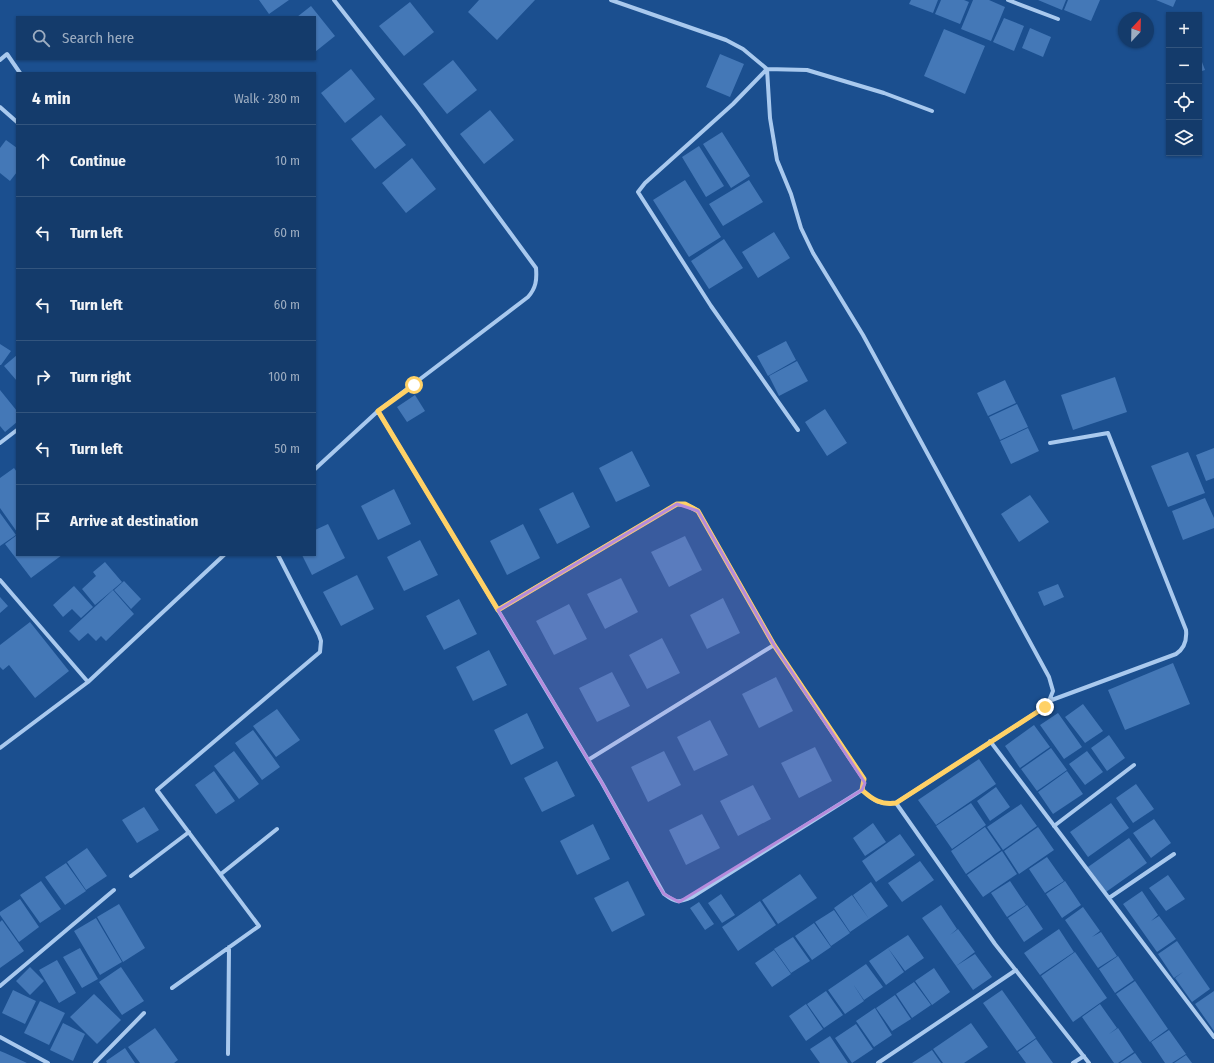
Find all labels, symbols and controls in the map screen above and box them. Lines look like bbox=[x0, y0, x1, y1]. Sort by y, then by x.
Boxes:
north arrow bbox=[1118, 12, 1154, 48]
map controls bbox=[1166, 12, 1202, 156]
button: + bbox=[1166, 12, 1202, 48]
search box bbox=[16, 16, 316, 60]
icon: search bbox=[30, 27, 52, 49]
text: Search here bbox=[62, 29, 134, 47]
button: − bbox=[1166, 48, 1202, 84]
button: locate bbox=[1166, 84, 1202, 120]
text: 4 min bbox=[32, 88, 71, 109]
text: Walk · 280 m bbox=[234, 91, 300, 106]
button: layers bbox=[1166, 120, 1202, 156]
icon: ahead bbox=[32, 150, 54, 172]
text: Continue bbox=[70, 152, 126, 170]
text: 10 m bbox=[275, 153, 300, 168]
icon: left bbox=[32, 222, 54, 244]
text: Turn left bbox=[70, 224, 123, 242]
text: 60 m bbox=[274, 225, 300, 240]
icon: left bbox=[32, 294, 54, 316]
text: Turn left bbox=[70, 296, 123, 314]
text: 60 m bbox=[274, 297, 300, 312]
icon: right bbox=[32, 366, 54, 388]
text: Turn right bbox=[70, 368, 131, 386]
text: 100 m bbox=[268, 369, 300, 384]
route start bbox=[405, 376, 423, 394]
icon: left bbox=[32, 438, 54, 460]
text: Turn left bbox=[70, 440, 123, 458]
text: 50 m bbox=[274, 441, 300, 456]
icon: arrive bbox=[32, 510, 54, 532]
text: Arrive at destination bbox=[70, 512, 198, 530]
route end bbox=[1036, 698, 1054, 716]

